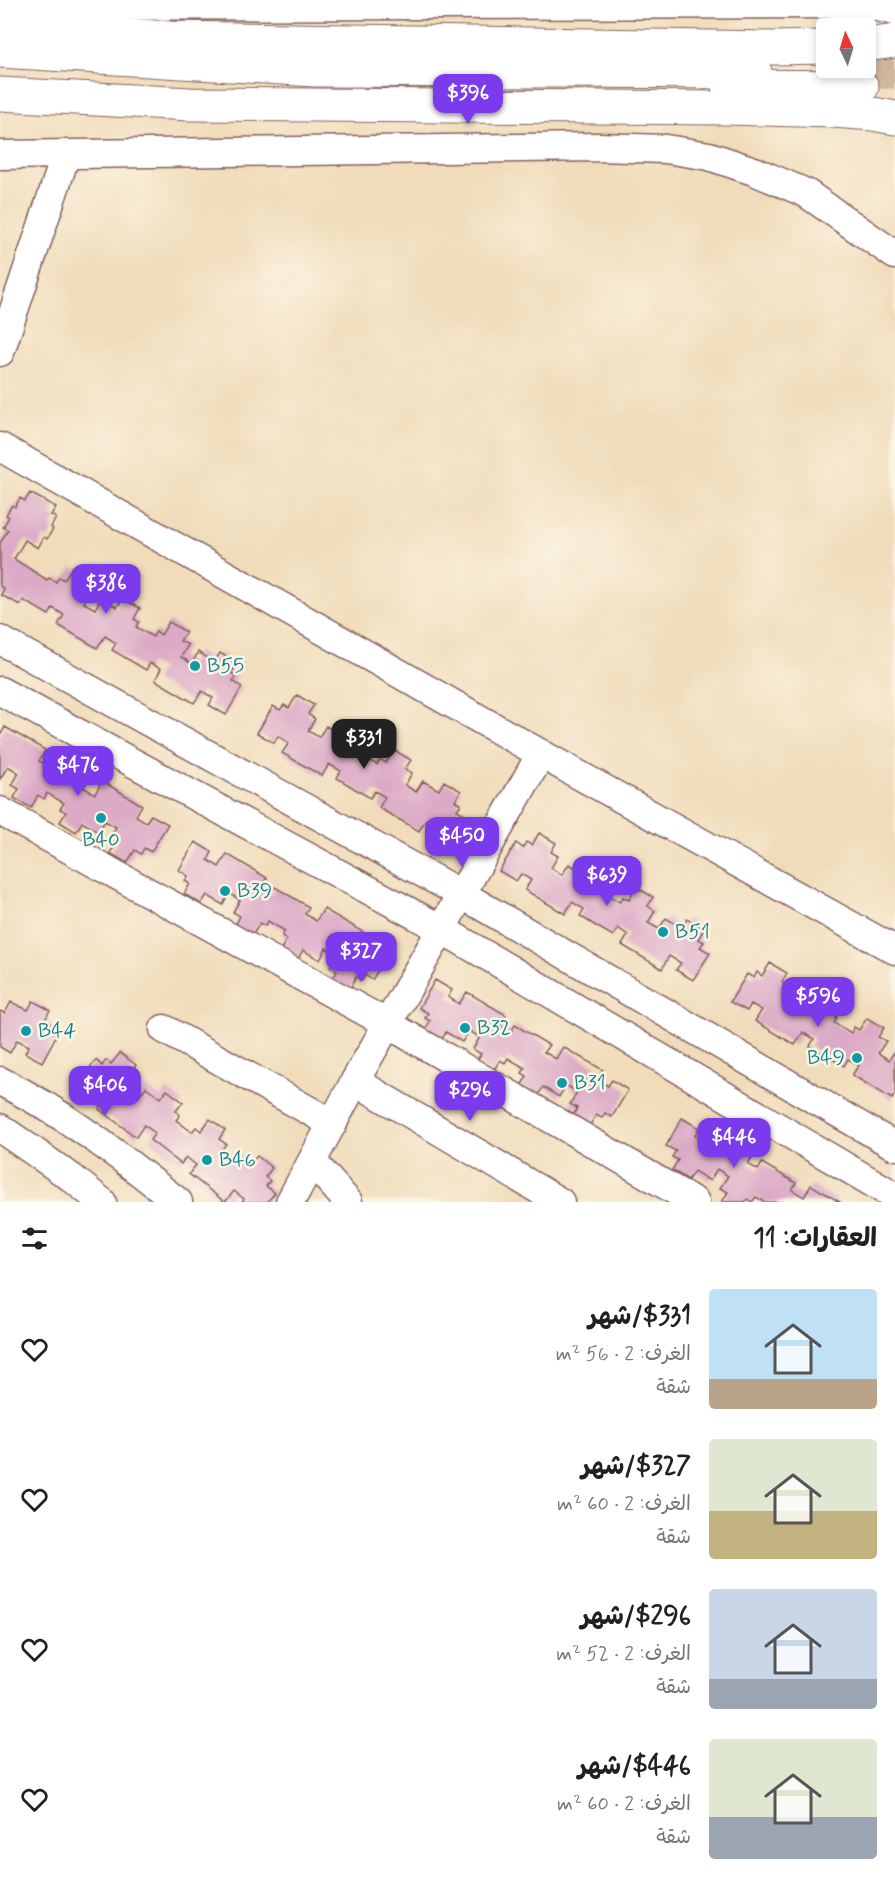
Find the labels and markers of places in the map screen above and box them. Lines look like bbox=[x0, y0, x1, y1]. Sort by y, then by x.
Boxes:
pin: $396 bbox=[432, 74, 504, 125]
pin: $386 bbox=[70, 564, 142, 615]
place label: B55 bbox=[207, 652, 244, 680]
marker: B55 bbox=[188, 659, 202, 673]
pin: $331 bbox=[328, 719, 400, 770]
pin: $476 bbox=[42, 746, 114, 797]
marker: B40 bbox=[94, 811, 108, 825]
pin: $450 bbox=[426, 817, 498, 868]
place label: B40 bbox=[82, 826, 120, 854]
pin: $639 bbox=[571, 856, 643, 907]
place label: B39 bbox=[237, 877, 272, 905]
marker: B39 bbox=[218, 884, 232, 898]
place label: B51 bbox=[675, 918, 710, 946]
marker: B51 bbox=[656, 925, 670, 939]
pin: $327 bbox=[325, 932, 397, 983]
pin: $596 bbox=[782, 977, 854, 1028]
place label: B32 bbox=[477, 1014, 511, 1042]
place label: B44 bbox=[38, 1017, 77, 1045]
marker: B32 bbox=[458, 1021, 472, 1035]
marker: B44 bbox=[19, 1024, 33, 1038]
place label: B49 bbox=[807, 1044, 845, 1072]
marker: B49 bbox=[850, 1051, 864, 1065]
pin: $406 bbox=[69, 1066, 141, 1117]
place label: B31 bbox=[574, 1069, 606, 1097]
pin: $296 bbox=[434, 1071, 506, 1122]
marker: B31 bbox=[555, 1076, 569, 1090]
pin: $446 bbox=[698, 1118, 770, 1169]
place label: B46 bbox=[219, 1146, 256, 1174]
marker: B46 bbox=[200, 1153, 214, 1167]

